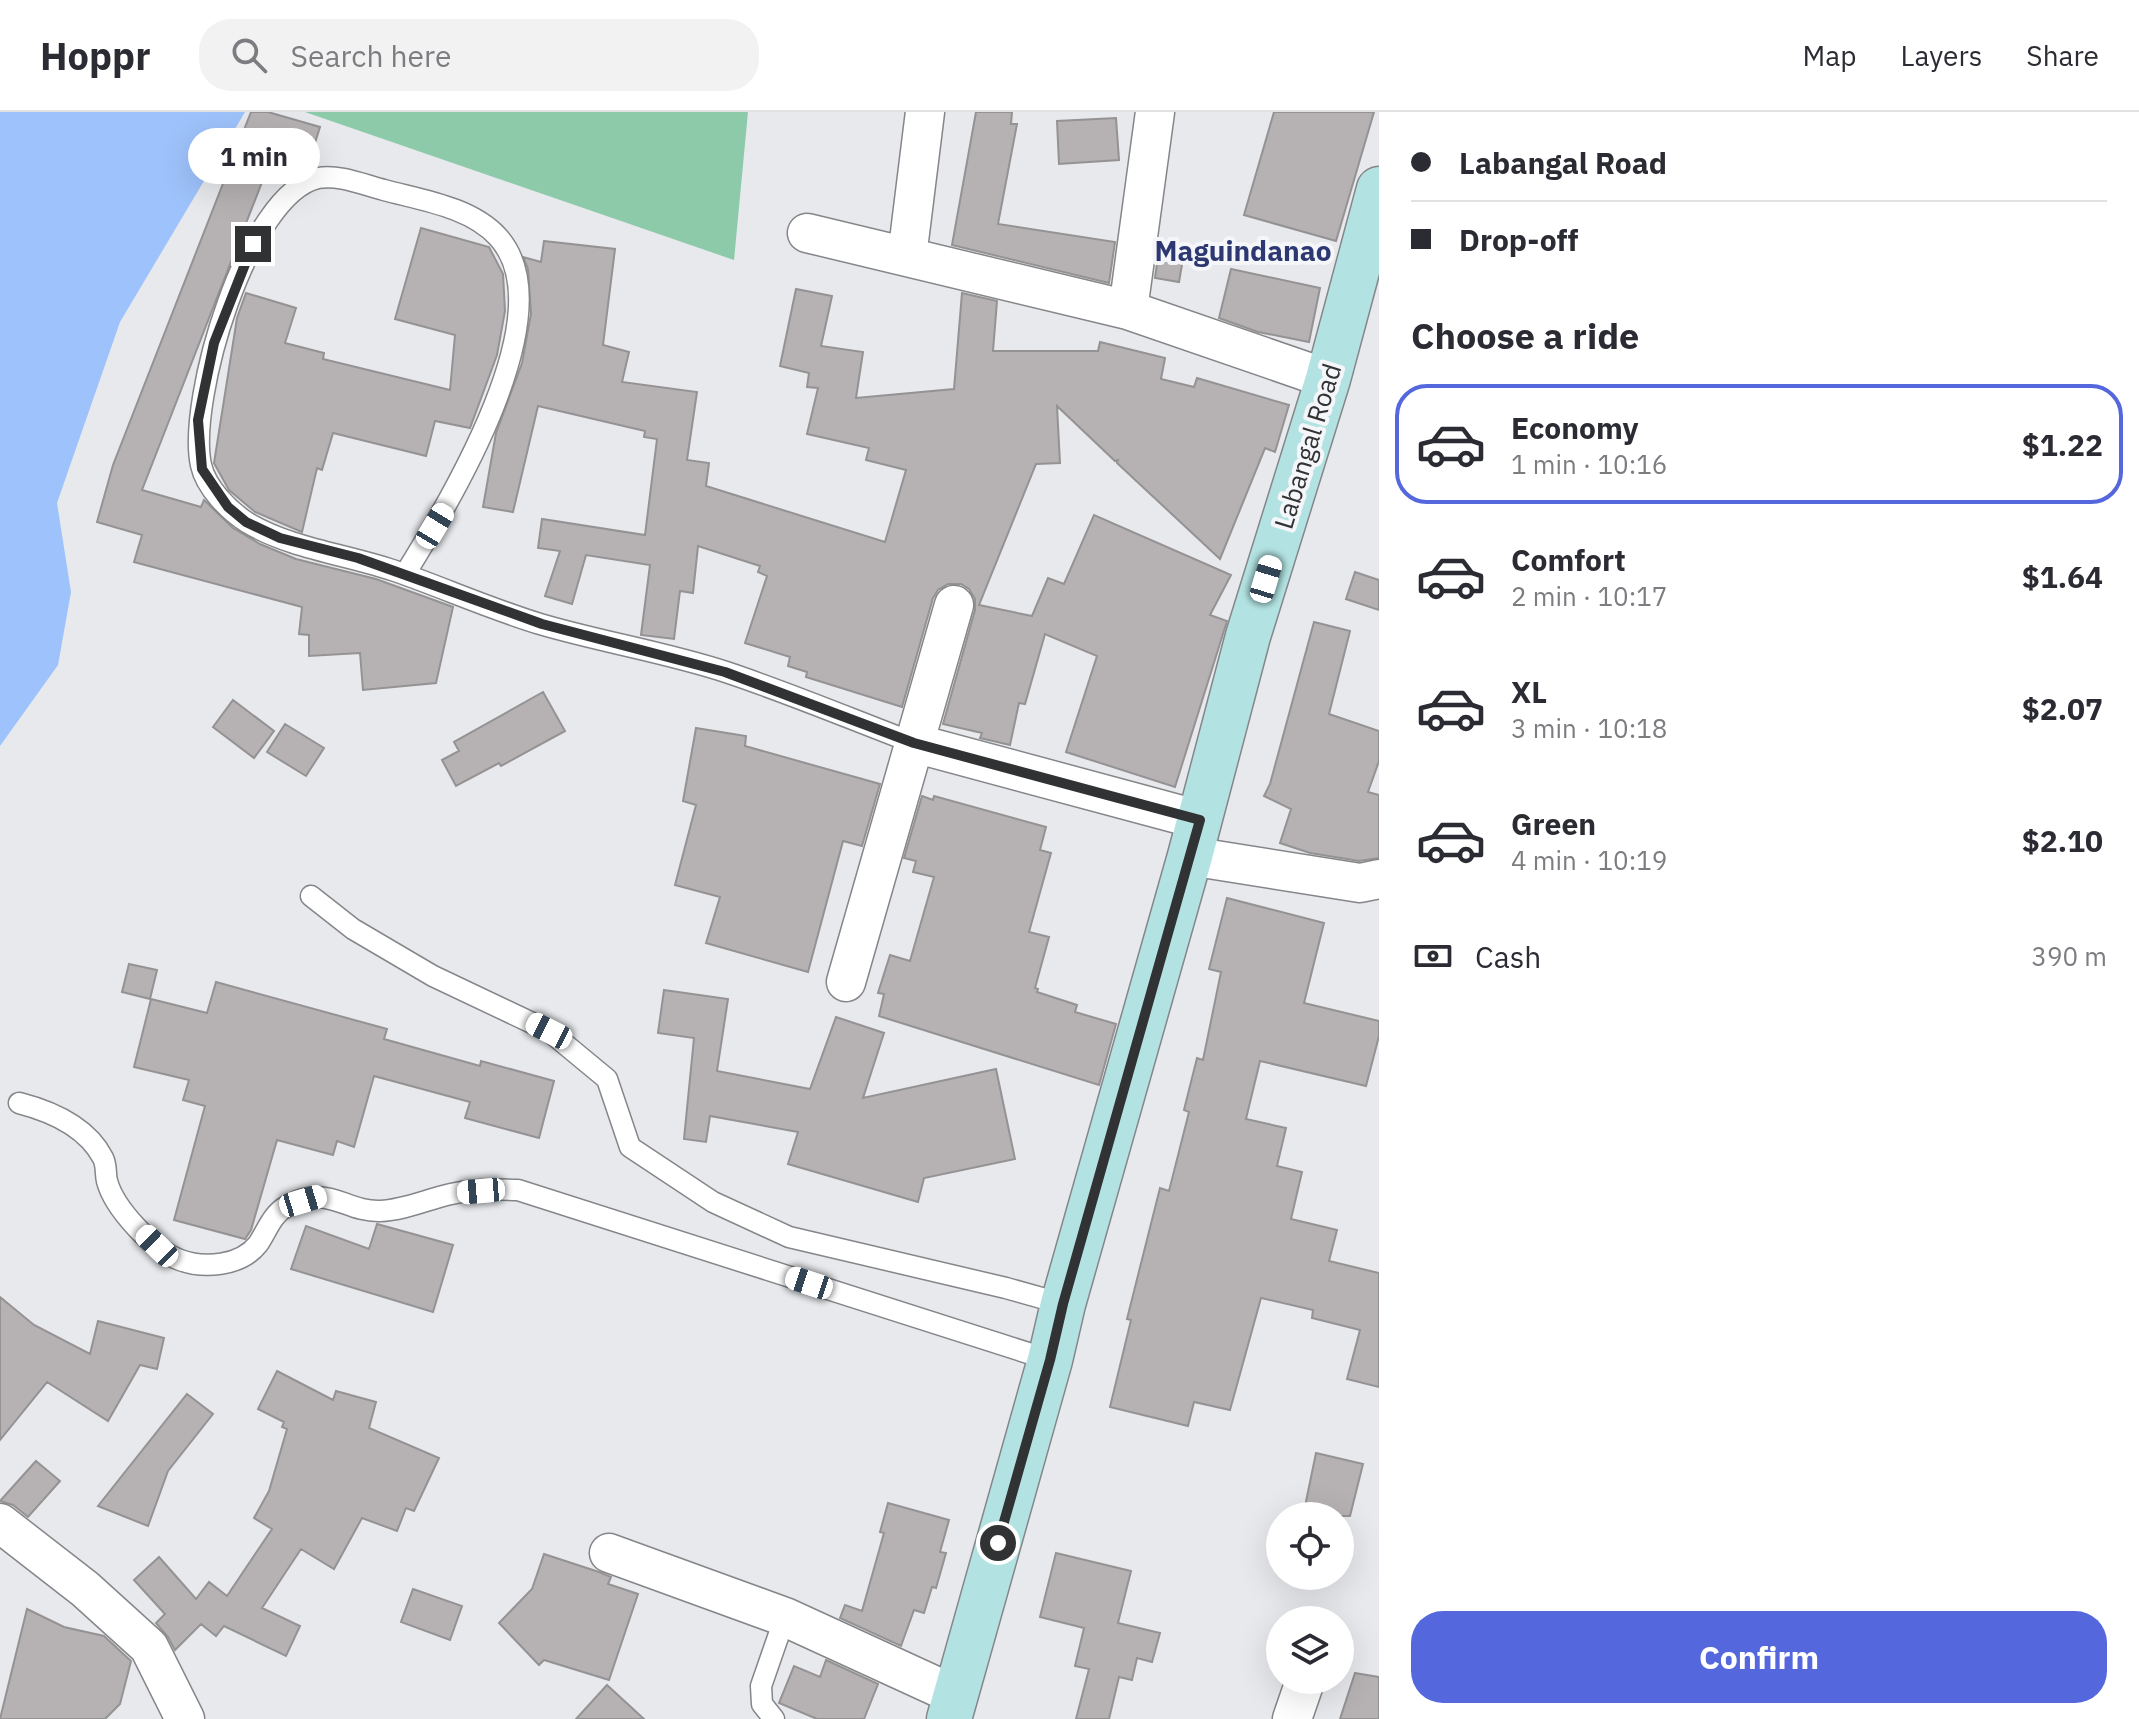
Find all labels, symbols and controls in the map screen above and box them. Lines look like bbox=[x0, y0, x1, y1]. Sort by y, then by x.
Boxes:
search box bbox=[199, 19, 759, 91]
text: Hoppr bbox=[40, 31, 151, 80]
icon: search bbox=[227, 33, 271, 77]
text: Search here bbox=[291, 36, 451, 75]
text: Map bbox=[1802, 37, 1856, 74]
text: Layers bbox=[1900, 37, 1982, 74]
text: Share bbox=[2026, 37, 2099, 74]
callout: 1 min bbox=[187, 128, 319, 184]
text: 1 min bbox=[220, 139, 288, 173]
text: Labangal Road bbox=[1459, 143, 1667, 182]
text: Drop-off bbox=[1459, 220, 1578, 259]
route end bbox=[235, 226, 271, 262]
district label: Maguindanao bbox=[1155, 232, 1331, 269]
text: Choose a ride bbox=[1411, 312, 1639, 359]
street label: Labangal Road bbox=[1266, 359, 1348, 533]
icon: car bbox=[1415, 408, 1487, 480]
text: Economy bbox=[1511, 408, 1639, 447]
text: $1.22 bbox=[2022, 425, 2103, 464]
text: 1 min · 10:16 bbox=[1511, 447, 1667, 481]
car bbox=[412, 499, 458, 553]
icon: car bbox=[1415, 540, 1487, 612]
text: Comfort bbox=[1511, 540, 1626, 579]
car bbox=[1248, 553, 1284, 605]
text: $1.64 bbox=[2022, 557, 2103, 596]
text: 2 min · 10:17 bbox=[1511, 579, 1667, 613]
icon: car bbox=[1415, 672, 1487, 744]
text: XL bbox=[1511, 672, 1547, 711]
text: $2.07 bbox=[2022, 689, 2103, 728]
text: 3 min · 10:18 bbox=[1511, 711, 1667, 745]
icon: car bbox=[1415, 804, 1487, 876]
text: Green bbox=[1511, 804, 1596, 843]
text: $2.10 bbox=[2022, 821, 2103, 860]
text: 4 min · 10:19 bbox=[1511, 843, 1667, 877]
icon: cash bbox=[1411, 934, 1455, 978]
text: Cash bbox=[1475, 937, 1541, 976]
text: 390 m bbox=[2031, 939, 2107, 973]
car bbox=[522, 1009, 576, 1053]
car bbox=[456, 1177, 506, 1205]
car bbox=[277, 1183, 329, 1219]
car bbox=[131, 1221, 183, 1271]
car bbox=[782, 1264, 836, 1302]
map controls bbox=[1266, 1502, 1354, 1694]
button: locate bbox=[1266, 1502, 1354, 1590]
route start bbox=[980, 1525, 1016, 1561]
button: layers bbox=[1266, 1606, 1354, 1694]
button: Confirm bbox=[1411, 1611, 2107, 1703]

